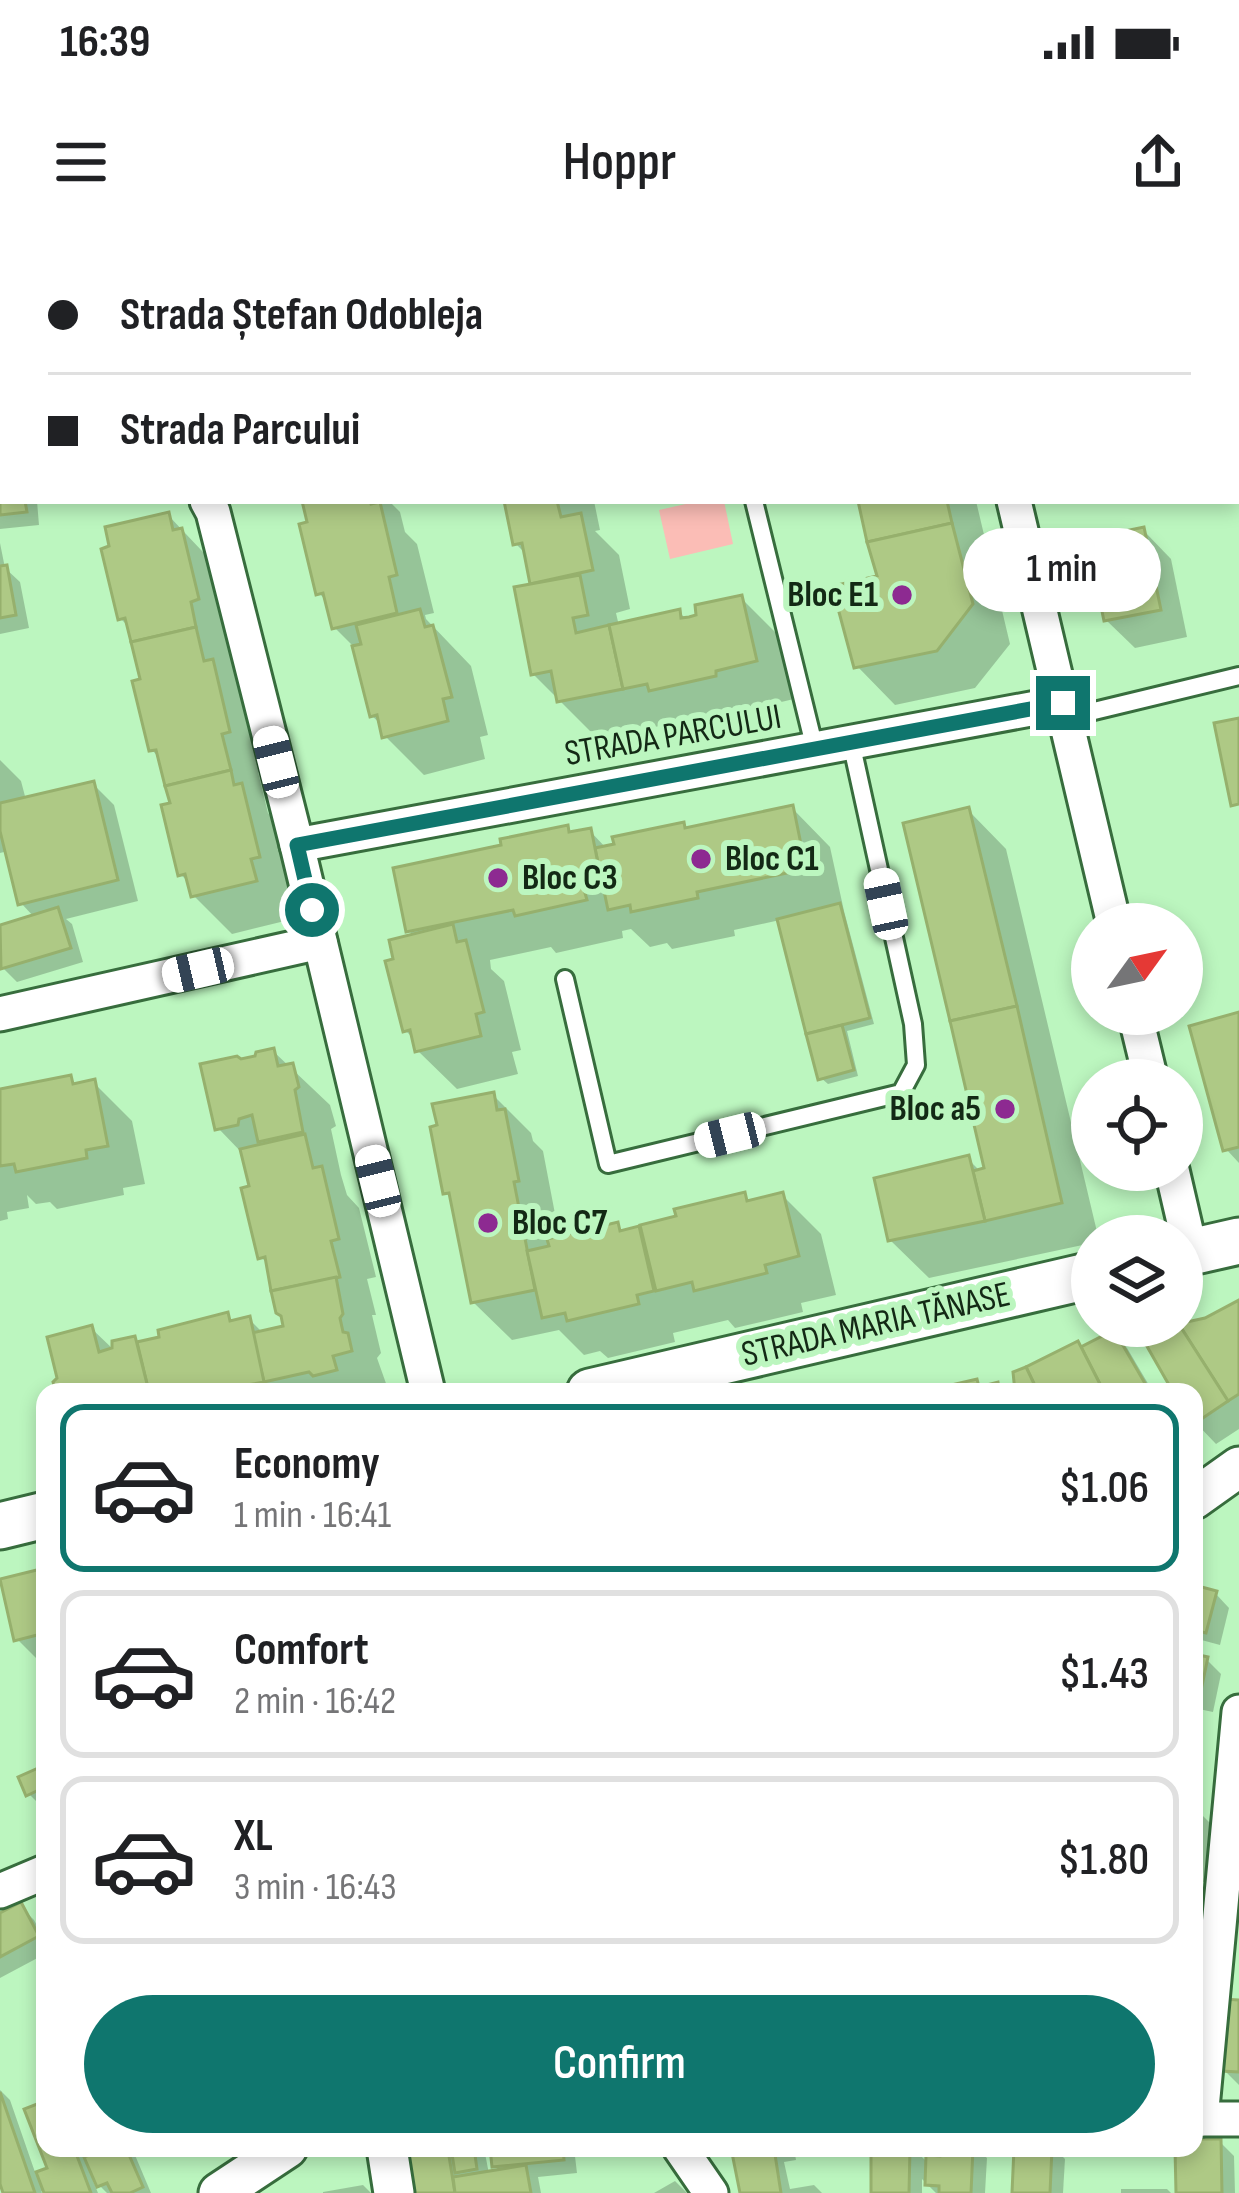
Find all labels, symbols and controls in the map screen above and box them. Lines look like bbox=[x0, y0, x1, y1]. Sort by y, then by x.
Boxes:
text: 16:39 bbox=[60, 15, 150, 70]
icon: menu bbox=[48, 129, 114, 195]
icon: share bbox=[1125, 129, 1191, 195]
text: Hoppr bbox=[563, 130, 676, 195]
text: Strada Ștefan Odobleja bbox=[120, 288, 483, 343]
text: Strada Parcului bbox=[120, 403, 360, 458]
callout: 1 min bbox=[964, 529, 1162, 613]
text: 1 min bbox=[1027, 546, 1097, 593]
place label: Bloc E1 bbox=[787, 574, 878, 617]
marker: Bloc E1 bbox=[889, 582, 915, 608]
route end bbox=[1036, 676, 1090, 730]
street label: STRADA PARCULUI bbox=[561, 696, 785, 776]
car bbox=[250, 723, 302, 801]
place label: Bloc C1 bbox=[725, 838, 819, 881]
marker: Bloc C1 bbox=[688, 846, 714, 872]
place label: Bloc C3 bbox=[522, 857, 618, 900]
marker: Bloc C3 bbox=[485, 865, 511, 891]
car bbox=[861, 865, 911, 943]
route start bbox=[285, 883, 339, 937]
north arrow bbox=[1071, 903, 1203, 1035]
map controls bbox=[1071, 903, 1203, 1347]
car bbox=[159, 944, 237, 996]
button: locate bbox=[1071, 1059, 1203, 1191]
place label: Bloc a5 bbox=[890, 1088, 981, 1131]
marker: Bloc a5 bbox=[992, 1096, 1018, 1122]
car bbox=[691, 1109, 769, 1161]
car bbox=[352, 1142, 404, 1220]
place label: Bloc C7 bbox=[512, 1202, 607, 1245]
marker: Bloc C7 bbox=[475, 1210, 501, 1236]
button: layers bbox=[1071, 1215, 1203, 1347]
street label: STRADA MARIA TĂNASE bbox=[738, 1273, 1014, 1377]
icon: car bbox=[90, 1434, 198, 1542]
text: Economy bbox=[234, 1437, 380, 1492]
text: $1.06 bbox=[1058, 1461, 1149, 1516]
text: 1 min · 16:41 bbox=[234, 1492, 391, 1539]
icon: car bbox=[90, 1620, 198, 1728]
text: Comfort bbox=[234, 1623, 369, 1678]
text: $1.43 bbox=[1059, 1647, 1149, 1702]
text: 2 min · 16:42 bbox=[234, 1678, 396, 1725]
icon: car bbox=[90, 1806, 198, 1914]
text: XL bbox=[234, 1809, 273, 1864]
text: $1.80 bbox=[1057, 1833, 1149, 1888]
text: 3 min · 16:43 bbox=[234, 1864, 397, 1911]
button: Confirm bbox=[84, 1995, 1155, 2133]

